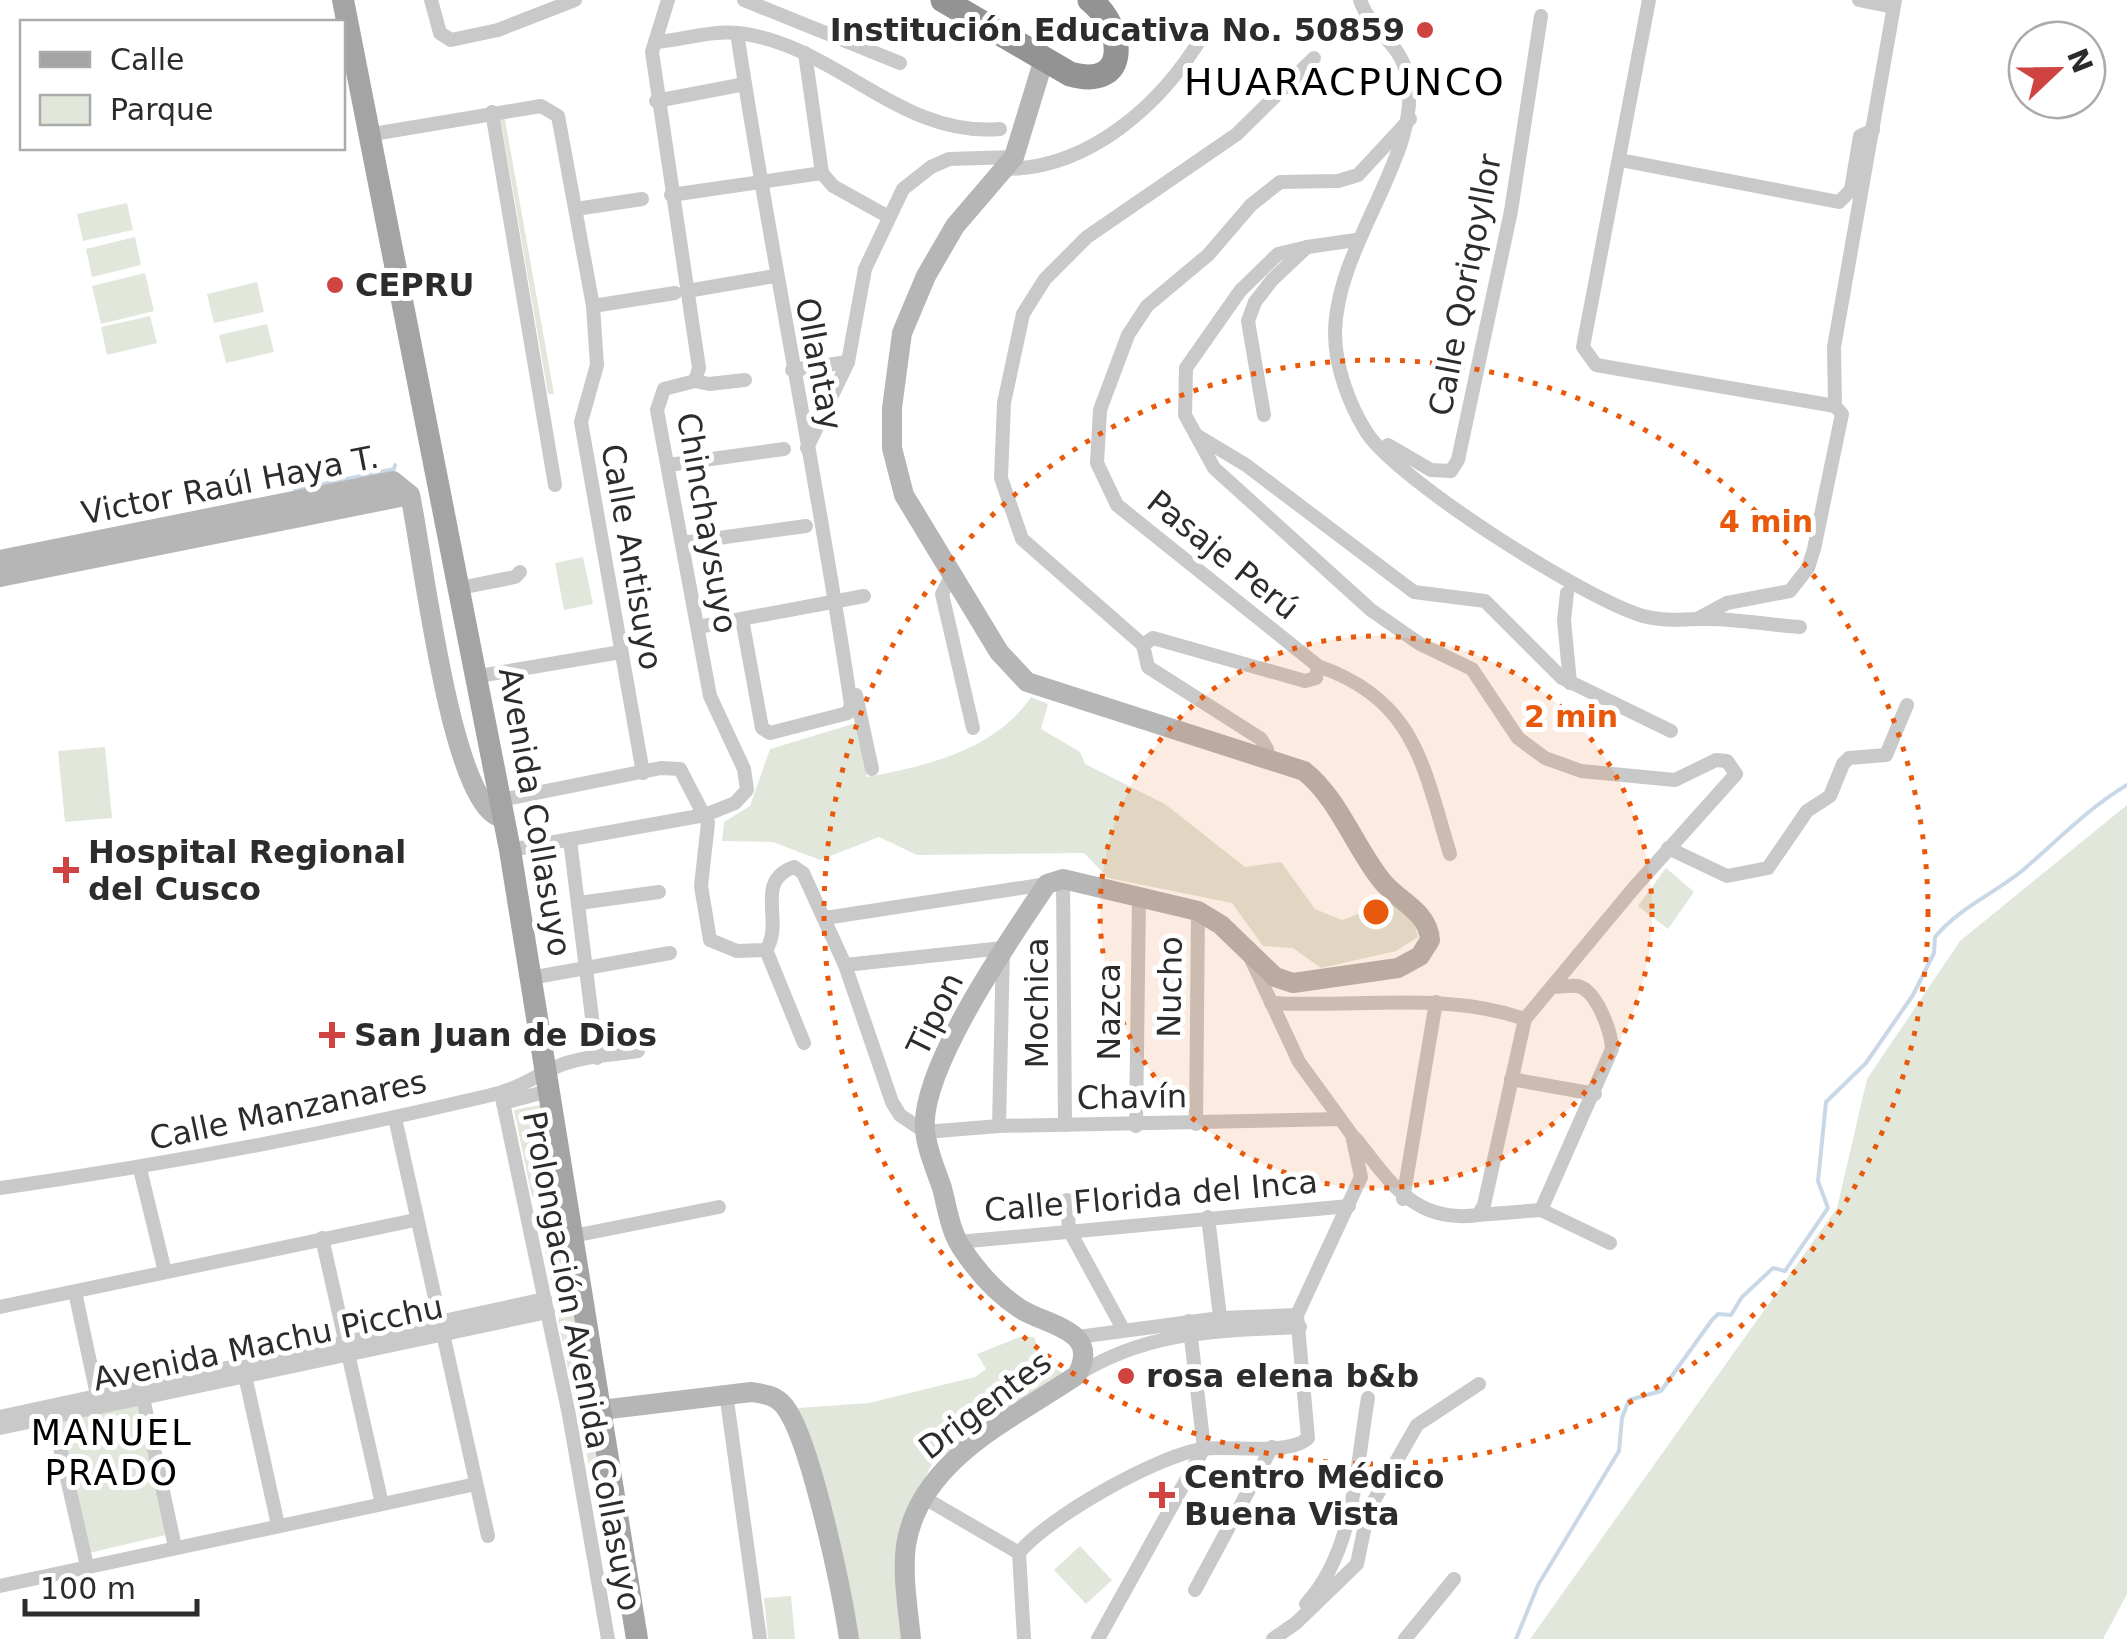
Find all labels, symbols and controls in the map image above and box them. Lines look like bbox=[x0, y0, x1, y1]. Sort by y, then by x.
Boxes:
place label: Institución Educativa No. 50859 bbox=[830, 11, 1405, 49]
marker: Institución Educativa No. 50859 bbox=[1414, 19, 1436, 41]
legend bbox=[20, 20, 345, 150]
north arrow bbox=[2007, 20, 2107, 120]
text: Calle bbox=[110, 42, 184, 77]
text: N bbox=[2060, 44, 2099, 78]
district label: HUARACPUNCO bbox=[1184, 60, 1506, 104]
text: Parque bbox=[110, 92, 213, 127]
street label: Calle Qoriqoyllor bbox=[1421, 150, 1509, 419]
place label: CEPRU bbox=[355, 266, 474, 304]
marker: CEPRU bbox=[324, 274, 346, 296]
street label: Ollantay bbox=[788, 295, 850, 433]
street label: Chinchaysuyo bbox=[669, 410, 745, 636]
street label: Victor Raúl Haya T. bbox=[78, 438, 382, 532]
street label: Calle Antisuyo bbox=[593, 441, 671, 673]
street label: Pasaje Perú bbox=[1140, 482, 1306, 628]
text: 4 min bbox=[1719, 504, 1813, 539]
street label: Avenida Collasuyo bbox=[491, 665, 579, 959]
text: 2 min bbox=[1524, 699, 1618, 734]
place label: Hospital Regional del Cusco bbox=[88, 833, 406, 908]
marker: Hospital Regional del Cusco bbox=[53, 857, 79, 883]
centre of rings bbox=[1358, 894, 1394, 930]
street label: Nucho bbox=[1150, 936, 1190, 1038]
street label: Mochica bbox=[1018, 937, 1056, 1069]
street label: Nazca bbox=[1090, 963, 1128, 1061]
street label: Tipon bbox=[898, 966, 971, 1063]
place label: San Juan de Dios bbox=[354, 1016, 657, 1054]
marker: San Juan de Dios bbox=[319, 1022, 345, 1048]
street label: Calle Manzanares bbox=[146, 1062, 430, 1158]
street label: Chavín bbox=[1077, 1077, 1187, 1117]
street label: Prolongación Avenida Collasuyo bbox=[515, 1108, 649, 1614]
street label: Calle Florida del Inca bbox=[983, 1162, 1319, 1230]
street label: Avenida Machu Picchu bbox=[90, 1287, 446, 1399]
street label: Drigentes bbox=[911, 1343, 1059, 1467]
place label: rosa elena b&b bbox=[1146, 1357, 1419, 1395]
marker: rosa elena b&b bbox=[1115, 1365, 1137, 1387]
district label: MANUEL PRADO bbox=[31, 1413, 193, 1493]
place label: Centro Médico Buena Vista bbox=[1184, 1458, 1445, 1533]
marker: Centro Médico Buena Vista bbox=[1149, 1482, 1175, 1508]
scale bar bbox=[25, 1554, 198, 1616]
text: 100 m bbox=[40, 1571, 136, 1606]

